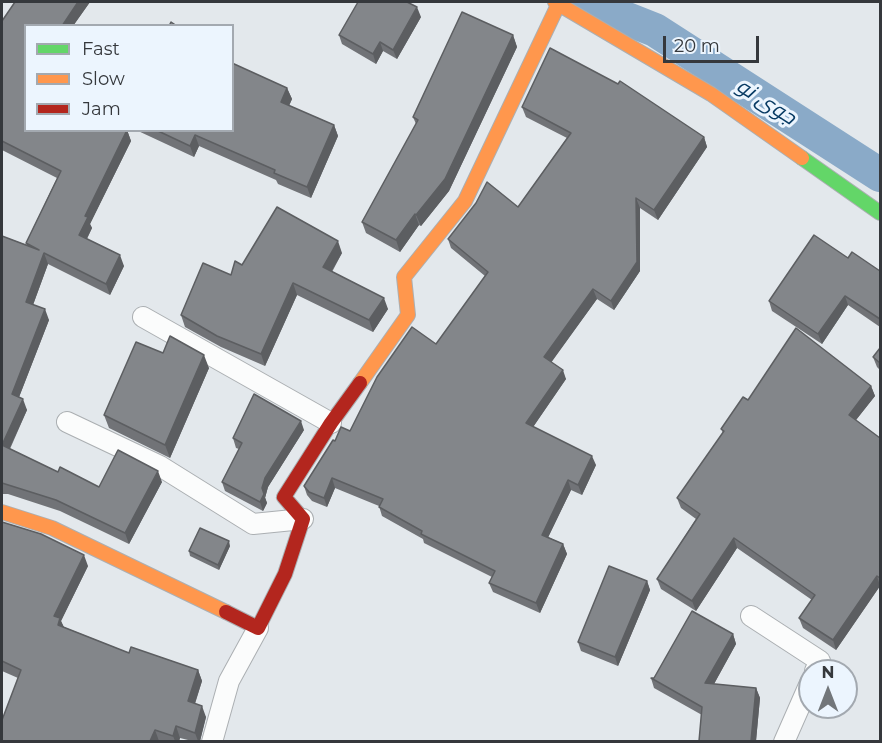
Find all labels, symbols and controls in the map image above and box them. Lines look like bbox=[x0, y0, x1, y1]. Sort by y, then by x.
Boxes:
legend bbox=[24, 24, 234, 132]
scale bar bbox=[666, 24, 762, 62]
text: 20 m bbox=[674, 35, 720, 57]
text: Fast bbox=[82, 38, 120, 60]
text: Slow bbox=[82, 68, 125, 90]
water label: جوی نو bbox=[732, 73, 800, 131]
text: Jam bbox=[82, 98, 121, 120]
north arrow bbox=[798, 659, 858, 719]
text: N bbox=[822, 663, 834, 682]

